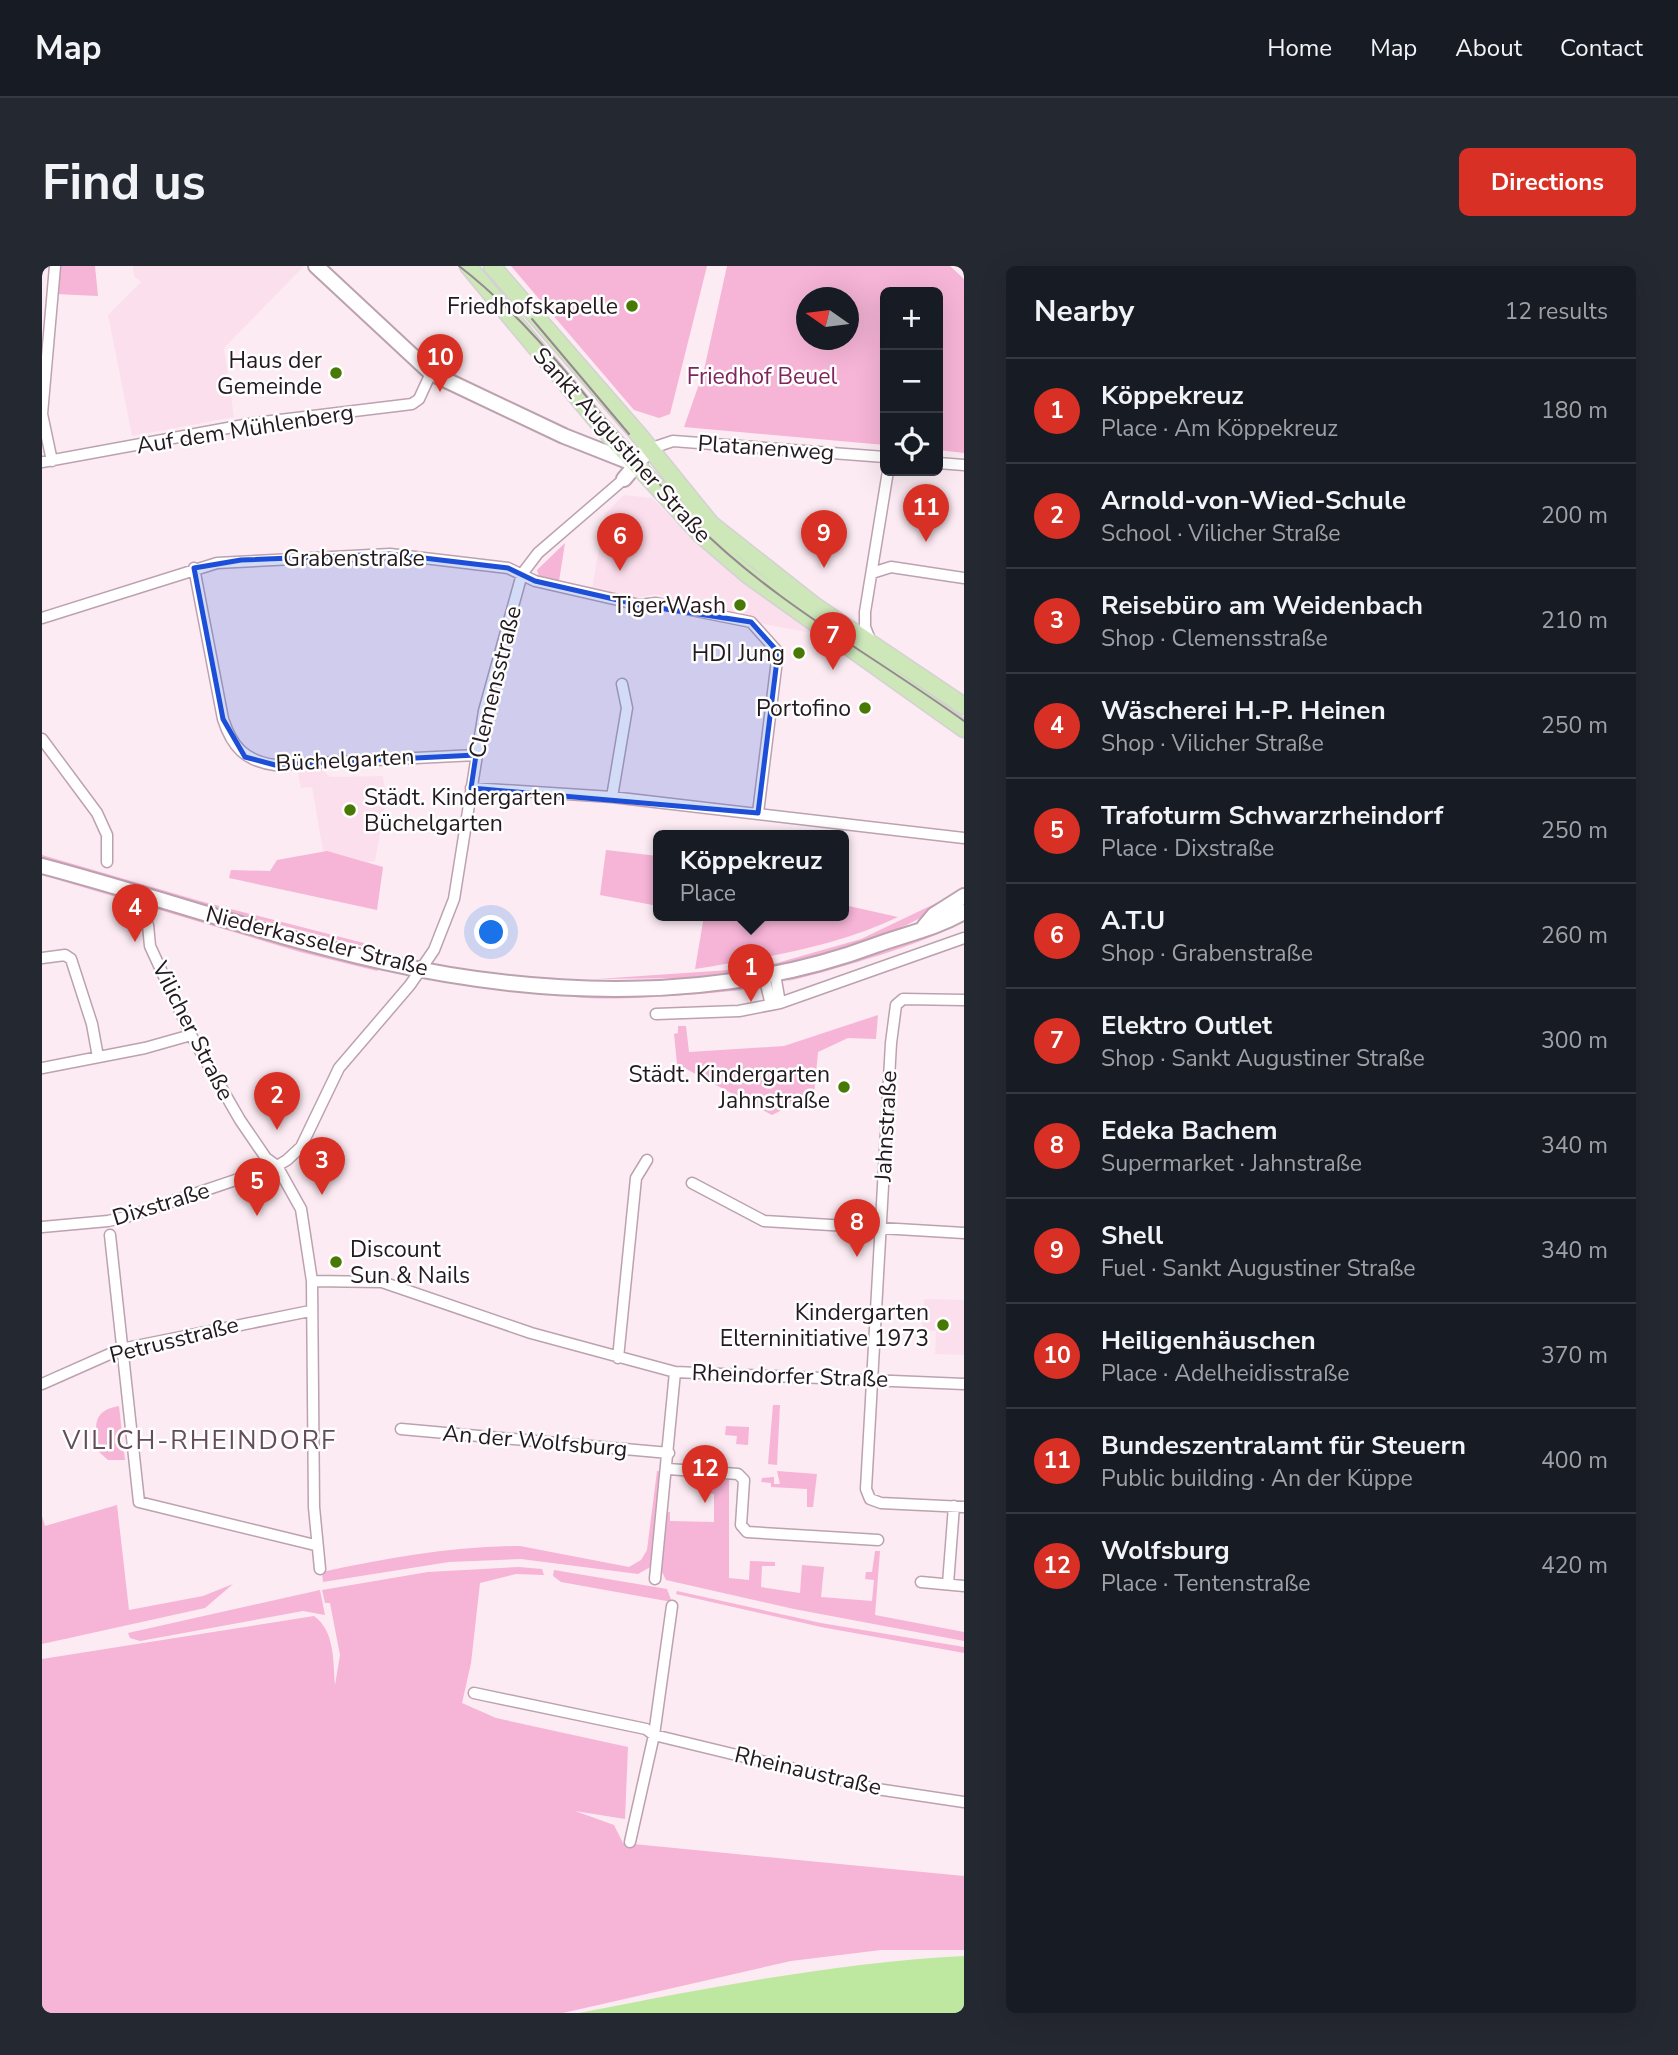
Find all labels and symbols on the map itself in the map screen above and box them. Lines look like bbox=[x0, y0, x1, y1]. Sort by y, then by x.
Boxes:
north arrow bbox=[796, 287, 859, 350]
place label: Friedhofskapelle bbox=[447, 291, 618, 322]
marker: Friedhofskapelle bbox=[624, 298, 640, 314]
pin: 10 bbox=[417, 334, 463, 392]
street label: Sankt Augustiner Straße bbox=[526, 341, 718, 549]
place label: Haus der Gemeinde bbox=[217, 345, 323, 402]
park label: Friedhof Beuel bbox=[687, 361, 837, 392]
marker: Haus der Gemeinde bbox=[328, 365, 344, 381]
street label: Auf dem Mühlenberg bbox=[134, 397, 356, 461]
street label: Platanenweg bbox=[697, 428, 835, 468]
pin: 11 bbox=[903, 484, 949, 542]
pin: 9 bbox=[801, 510, 847, 568]
pin: 6 bbox=[597, 513, 643, 571]
street label: Grabenstraße bbox=[283, 543, 425, 574]
place label: TigerWash bbox=[613, 590, 726, 621]
marker: TigerWash bbox=[732, 597, 748, 613]
street label: Clemensstraße bbox=[461, 602, 529, 762]
pin: 7 bbox=[810, 612, 856, 670]
place label: HDI Jung bbox=[692, 638, 785, 669]
marker: HDI Jung bbox=[791, 645, 807, 661]
place label: Portofino bbox=[756, 693, 851, 724]
marker: Portofino bbox=[857, 700, 873, 716]
street label: Büchelgarten bbox=[275, 741, 415, 779]
place label: Städt. Kindergarten Büchelgarten bbox=[364, 782, 566, 839]
marker: Städt. Kindergarten Büchelgarten bbox=[342, 802, 358, 818]
pin: 4 bbox=[112, 884, 158, 942]
street label: Niederkasseler Straße bbox=[202, 898, 432, 984]
your location bbox=[474, 915, 508, 949]
pin: 1 bbox=[728, 944, 774, 1002]
street label: Vilicher Straße bbox=[144, 955, 241, 1106]
place label: Städt. Kindergarten Jahnstraße bbox=[628, 1059, 830, 1116]
street label: Jahnstraße bbox=[868, 1070, 904, 1183]
pin: 2 bbox=[254, 1072, 300, 1130]
marker: Städt. Kindergarten Jahnstraße bbox=[836, 1079, 852, 1095]
pin: 3 bbox=[299, 1137, 345, 1195]
pin: 5 bbox=[234, 1158, 280, 1216]
street label: Dixstraße bbox=[109, 1175, 213, 1233]
pin: 8 bbox=[834, 1199, 880, 1257]
place label: Discount Sun & Nails bbox=[350, 1234, 470, 1291]
marker: Discount Sun & Nails bbox=[328, 1254, 344, 1270]
place label: Kindergarten Elterninitiative 1973 bbox=[720, 1297, 929, 1354]
street label: Petrusstraße bbox=[106, 1309, 242, 1371]
marker: Kindergarten Elterninitiative 1973 bbox=[935, 1317, 951, 1333]
street label: Rheindorfer Straße bbox=[691, 1357, 889, 1395]
street label: An der Wolfsburg bbox=[441, 1417, 629, 1465]
district label: VILICH-RHEINDORF bbox=[62, 1423, 337, 1458]
pin: 12 bbox=[682, 1445, 728, 1503]
street label: Rheinaustraße bbox=[731, 1739, 885, 1803]

